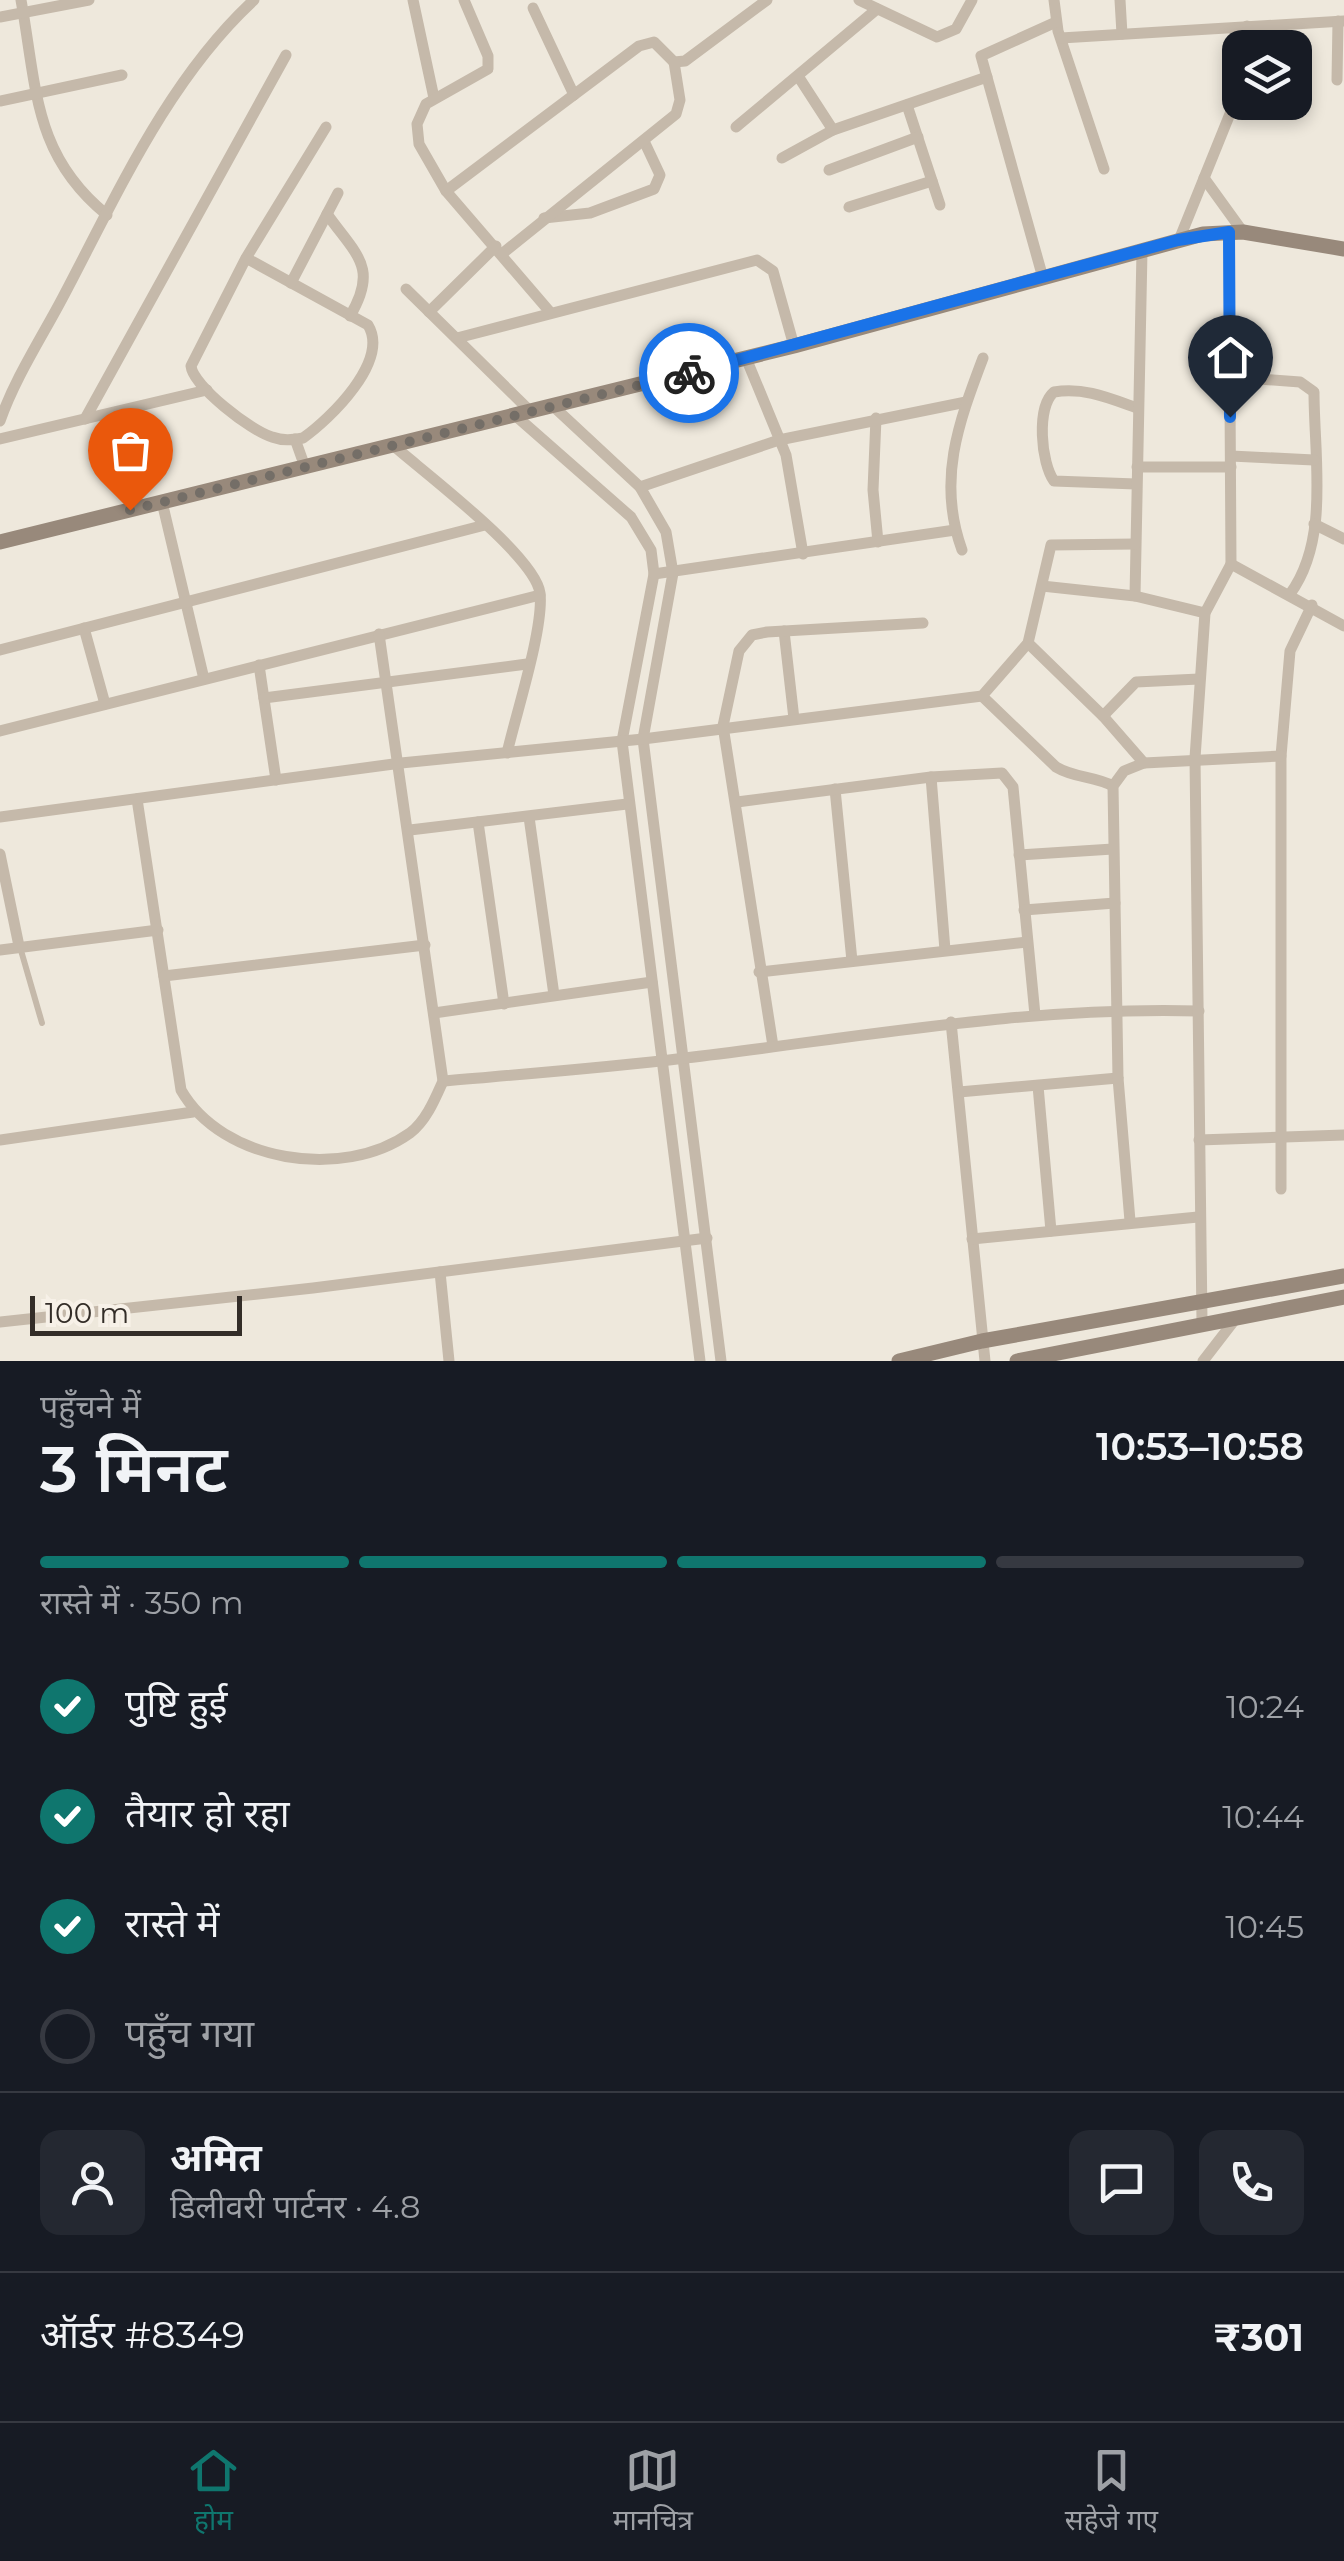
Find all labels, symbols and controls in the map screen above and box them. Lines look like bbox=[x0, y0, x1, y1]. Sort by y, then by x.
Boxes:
map controls bbox=[1222, 30, 1312, 120]
button: layers bbox=[1222, 30, 1312, 120]
pin bbox=[1188, 315, 1273, 418]
courier bbox=[639, 323, 739, 423]
icon: home bbox=[1203, 330, 1258, 385]
icon: bike bbox=[662, 346, 717, 401]
pin bbox=[88, 408, 173, 511]
icon: bag bbox=[103, 423, 158, 478]
scale bar bbox=[30, 1291, 242, 1336]
text: 100 m bbox=[45, 1296, 129, 1330]
text: पहुँचने में bbox=[40, 1387, 141, 1426]
text: 10:53–10:58 bbox=[1096, 1423, 1304, 1470]
text: 3 मिनट bbox=[40, 1429, 228, 1508]
text: रास्ते में · 350 m bbox=[40, 1583, 244, 1622]
icon: check bbox=[40, 1679, 95, 1734]
text: पुष्टि हुई bbox=[125, 1680, 227, 1727]
text: 10:24 bbox=[1226, 1687, 1304, 1726]
icon: check bbox=[40, 1789, 95, 1844]
text: तैयार हो रहा bbox=[125, 1790, 290, 1837]
text: 10:44 bbox=[1222, 1797, 1304, 1836]
icon: check bbox=[40, 1899, 95, 1954]
text: रास्ते में bbox=[125, 1900, 220, 1947]
text: 10:45 bbox=[1225, 1907, 1304, 1946]
text: पहुँच गया bbox=[125, 2010, 254, 2057]
button: person bbox=[40, 2130, 145, 2235]
button: chat bbox=[1069, 2130, 1174, 2235]
button: phone bbox=[1199, 2130, 1304, 2235]
text: अमित bbox=[170, 2134, 262, 2181]
text: डिलीवरी पार्टनर · 4.8 bbox=[170, 2187, 421, 2226]
text: ऑर्डर #8349 bbox=[40, 2311, 245, 2358]
text: ₹301 bbox=[1213, 2314, 1304, 2361]
tab: होम bbox=[186, 2443, 241, 2541]
tab: मानचित्र bbox=[613, 2443, 693, 2541]
tab: सहेजे गए bbox=[1065, 2443, 1158, 2541]

